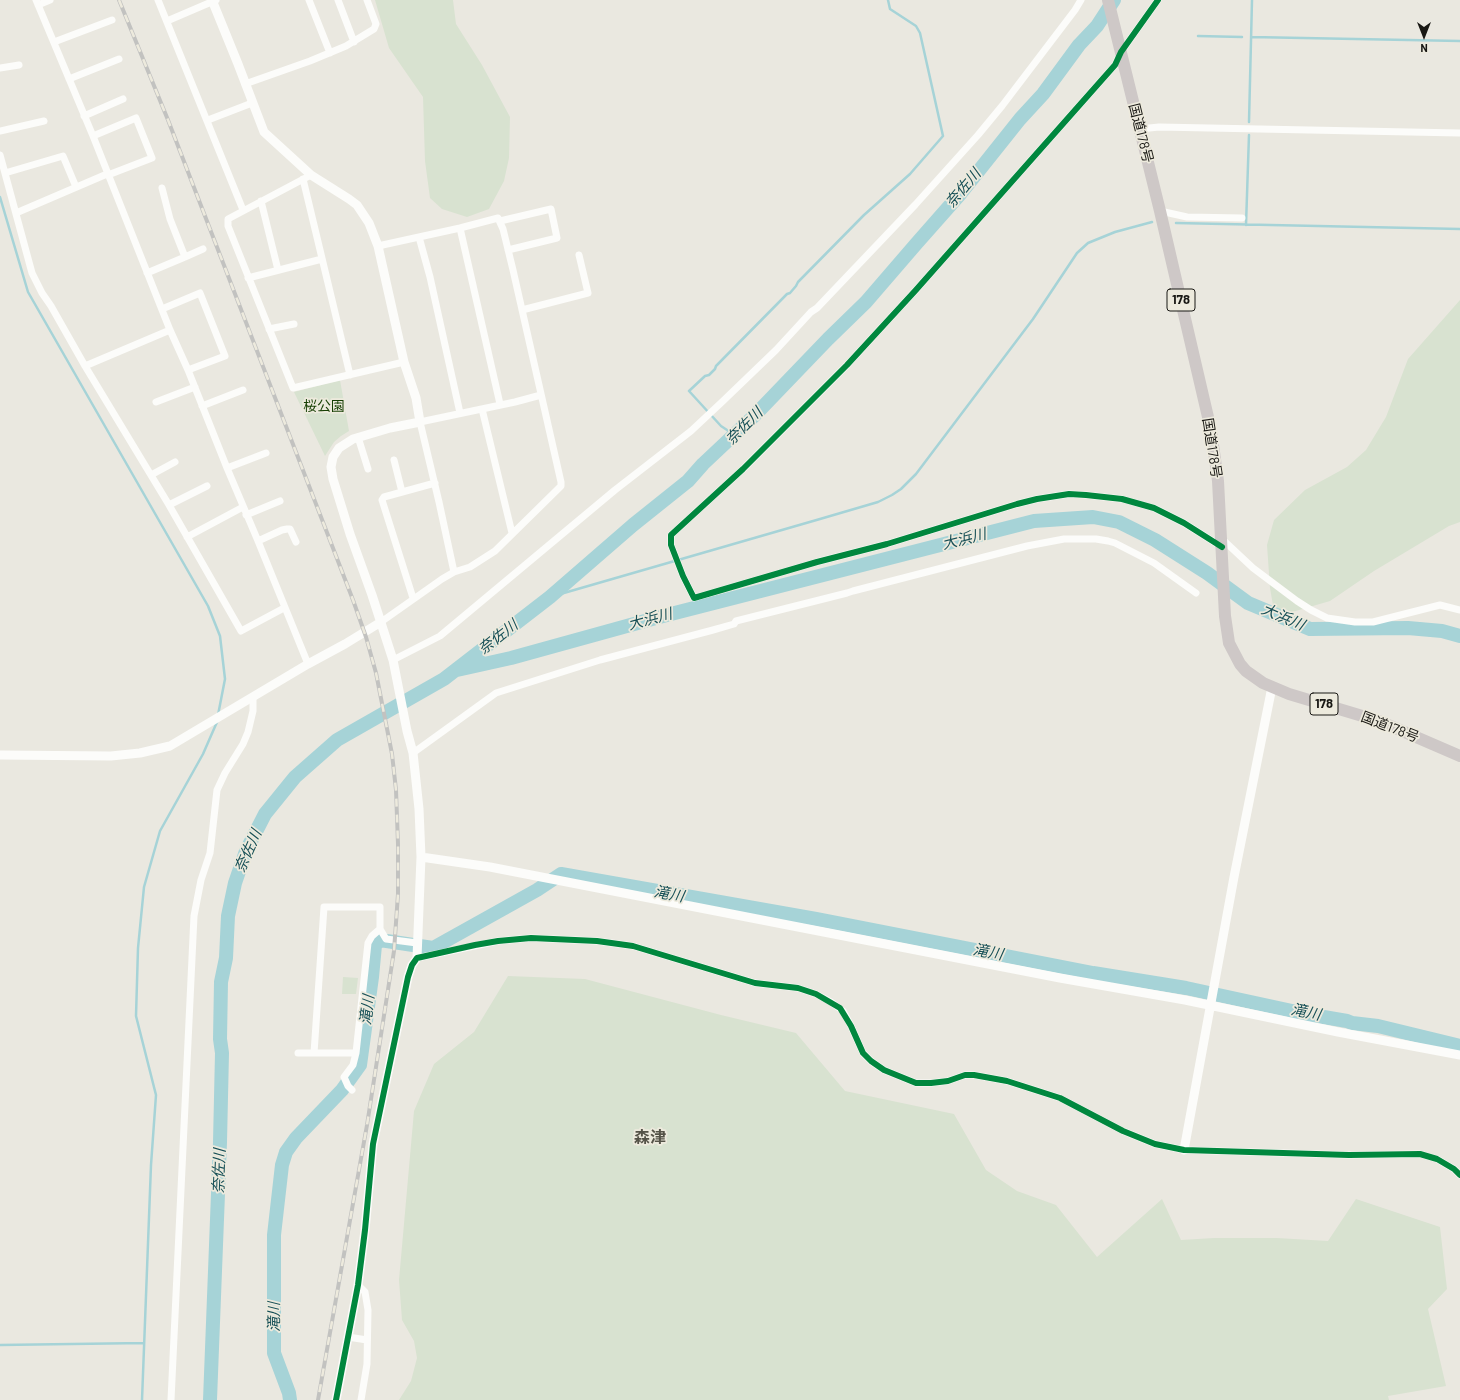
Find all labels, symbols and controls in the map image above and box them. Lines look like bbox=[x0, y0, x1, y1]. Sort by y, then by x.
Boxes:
north arrow bbox=[1404, 16, 1444, 56]
text: N bbox=[1420, 42, 1428, 55]
street label: 国道178号 bbox=[1125, 101, 1157, 165]
water label: 奈佐川 bbox=[942, 165, 984, 211]
road number: 178 bbox=[1167, 289, 1195, 311]
park label: 桜公園 bbox=[303, 398, 345, 414]
water label: 奈佐川 bbox=[722, 404, 766, 448]
street label: 国道178号 bbox=[1199, 417, 1225, 479]
water label: 大浜川 bbox=[940, 525, 988, 553]
water label: 大浜川 bbox=[1259, 600, 1307, 634]
water label: 大浜川 bbox=[626, 604, 674, 634]
water label: 奈佐川 bbox=[475, 616, 521, 658]
road number: 178 bbox=[1310, 693, 1338, 715]
street label: 国道178号 bbox=[1359, 708, 1421, 746]
water label: 奈佐川 bbox=[231, 827, 265, 875]
water label: 滝川 bbox=[653, 883, 685, 905]
water label: 滝川 bbox=[972, 941, 1004, 963]
water label: 滝川 bbox=[356, 994, 378, 1026]
water label: 滝川 bbox=[1290, 1000, 1322, 1024]
district label: 森津 bbox=[634, 1128, 666, 1148]
water label: 奈佐川 bbox=[209, 1148, 229, 1194]
water label: 滝川 bbox=[265, 1302, 283, 1332]

